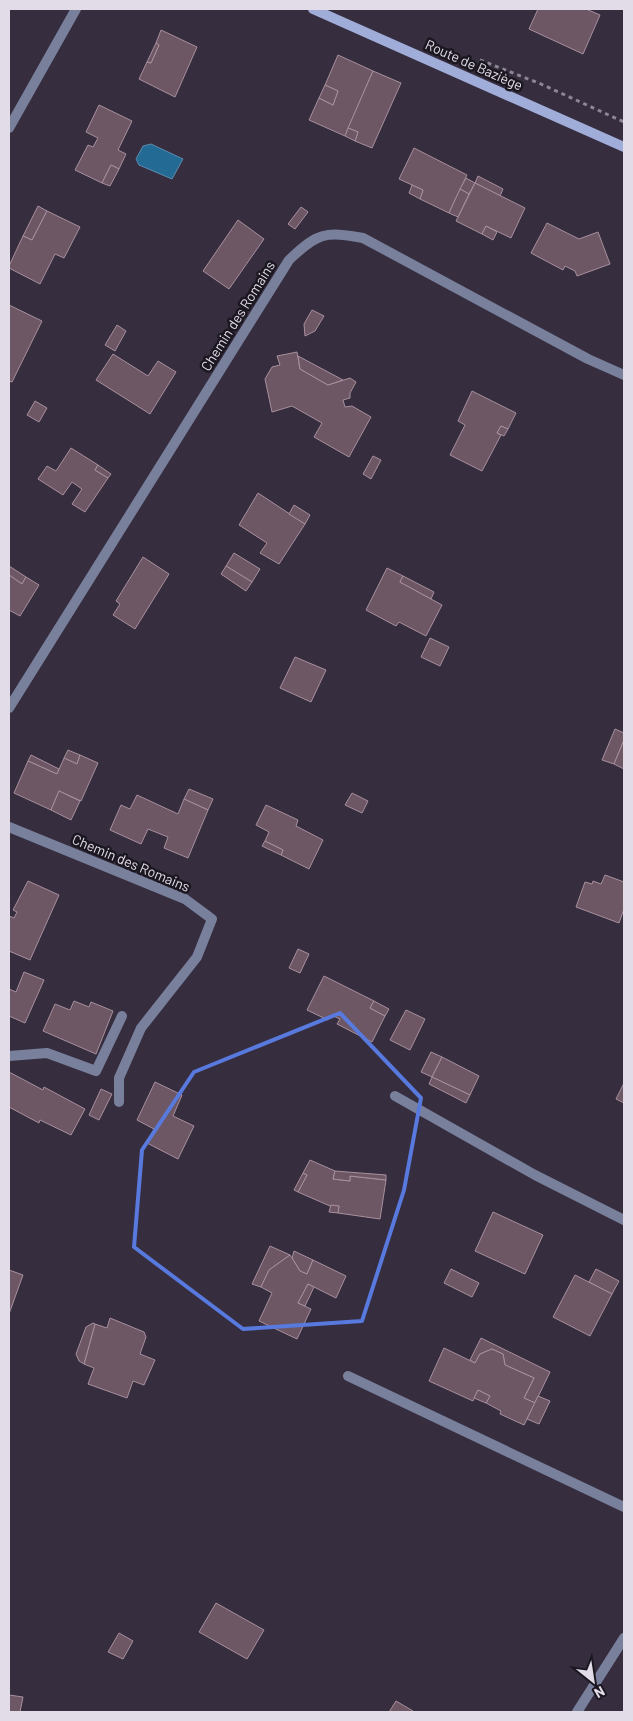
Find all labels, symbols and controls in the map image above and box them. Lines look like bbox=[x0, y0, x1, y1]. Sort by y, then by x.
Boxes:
street label: Route de Baziège bbox=[423, 35, 526, 94]
street label: Chemin des Romains bbox=[197, 258, 278, 374]
street label: Chemin des Romains bbox=[70, 830, 193, 895]
north arrow bbox=[568, 1656, 618, 1706]
text: N bbox=[591, 1683, 608, 1702]

